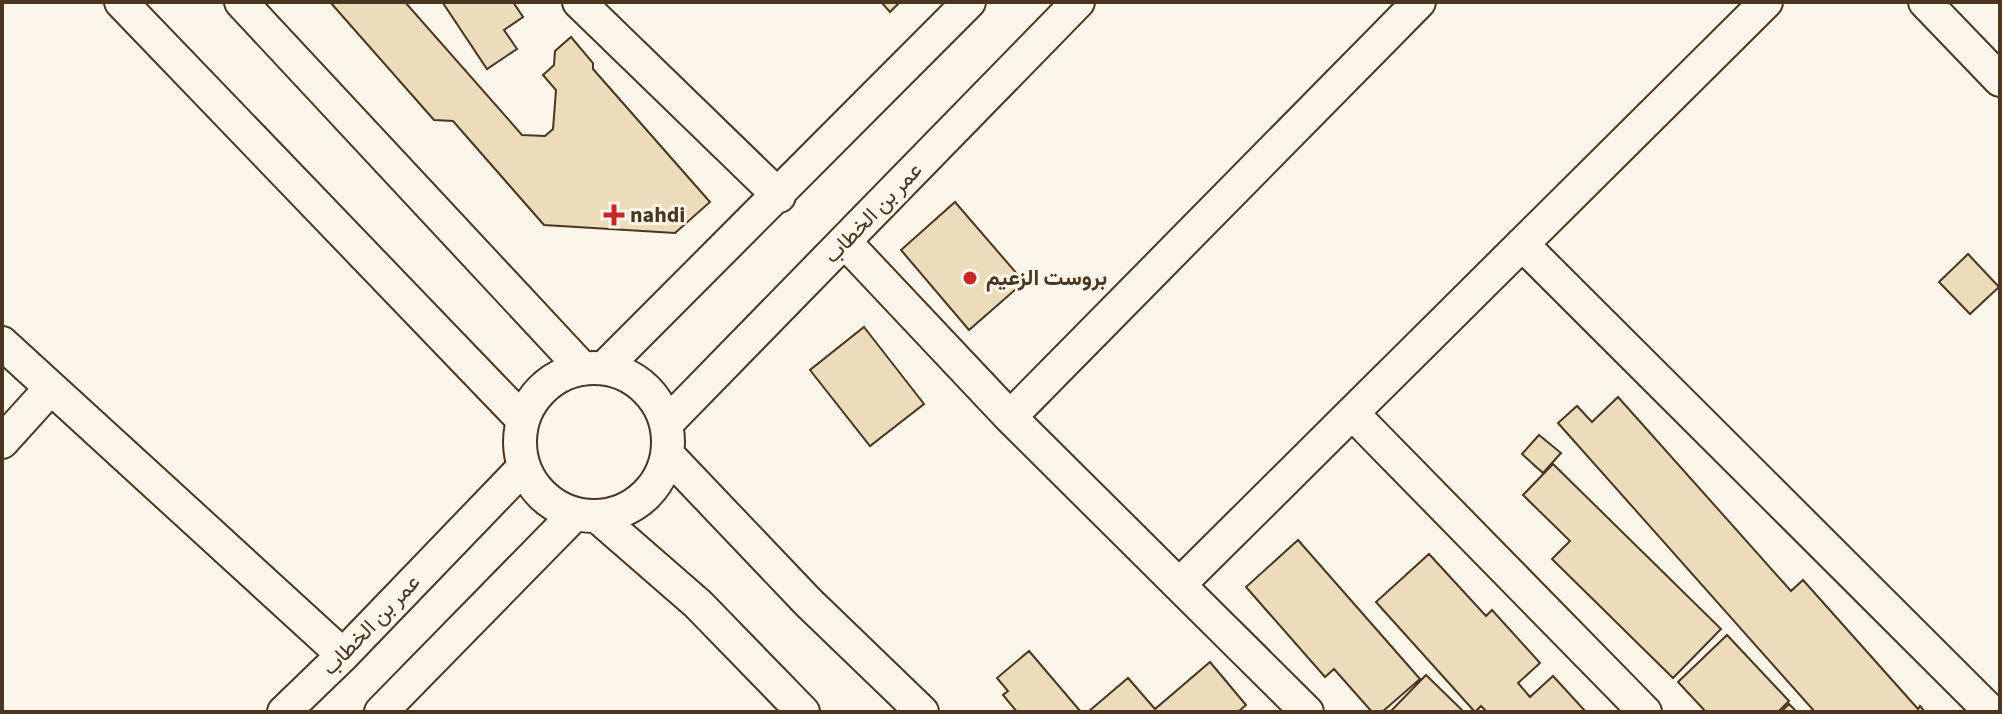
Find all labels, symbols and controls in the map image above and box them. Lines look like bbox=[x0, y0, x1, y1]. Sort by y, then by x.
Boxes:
street label: عمر بن الخطاب bbox=[816, 155, 930, 271]
place label: nahdi bbox=[630, 199, 685, 231]
marker: nahdi bbox=[605, 206, 623, 224]
place label: بروست الزعيم bbox=[986, 262, 1107, 294]
marker: بروست الزعيم bbox=[961, 269, 979, 287]
street label: عمر بن الخطاب bbox=[314, 567, 428, 683]

